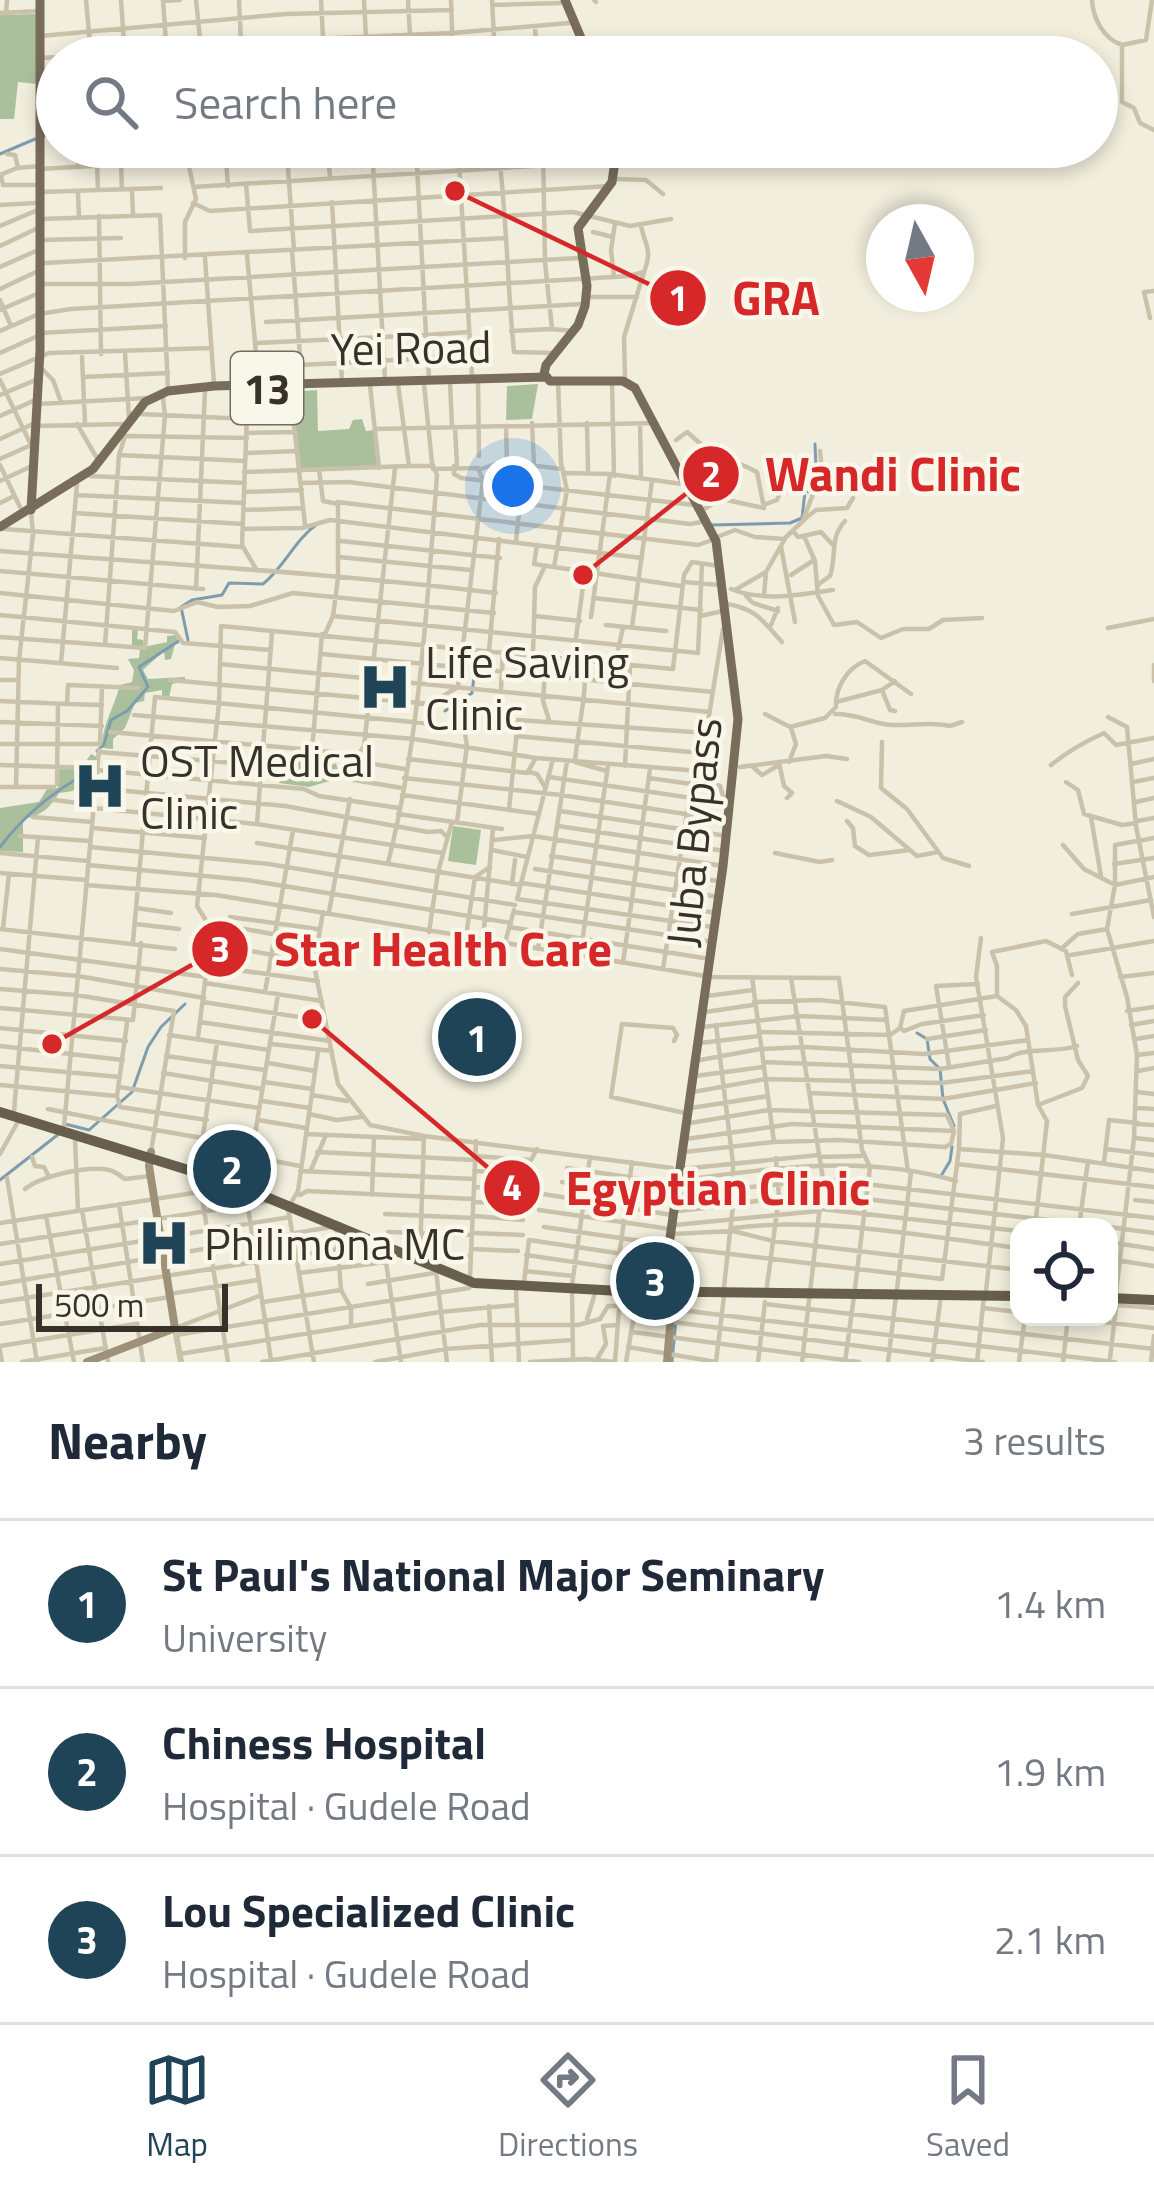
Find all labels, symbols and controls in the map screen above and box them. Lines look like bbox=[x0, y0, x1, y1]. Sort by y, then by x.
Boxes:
search box bbox=[36, 36, 1118, 168]
text: Search here bbox=[174, 68, 397, 136]
icon: search bbox=[78, 69, 144, 135]
north arrow bbox=[866, 204, 974, 312]
callout: GRA bbox=[648, 256, 844, 340]
text: GRA bbox=[732, 261, 820, 334]
text: 1 bbox=[668, 270, 688, 325]
street label: Yei Road bbox=[330, 312, 492, 382]
road number: 13 bbox=[231, 352, 303, 424]
callout: Wandi Clinic bbox=[681, 432, 1045, 516]
text: Wandi Clinic bbox=[765, 437, 1021, 510]
text: 2 bbox=[701, 446, 721, 501]
your location bbox=[483, 456, 543, 516]
place label: Life Saving Clinic bbox=[425, 627, 629, 747]
hospital icon: Life Saving Clinic bbox=[356, 658, 414, 716]
street label: Juba Bypass bbox=[647, 714, 739, 950]
place label: OST Medical Clinic bbox=[140, 726, 374, 846]
hospital icon: OST Medical Clinic bbox=[71, 757, 129, 815]
callout: Star Health Care bbox=[190, 907, 636, 991]
text: Star Health Care bbox=[274, 912, 612, 985]
text: 3 bbox=[210, 921, 230, 976]
pin: 1 bbox=[438, 992, 516, 1082]
pin: 2 bbox=[193, 1124, 271, 1214]
callout: Egyptian Clinic bbox=[482, 1146, 895, 1230]
text: Egyptian Clinic bbox=[566, 1151, 871, 1224]
text: 4 bbox=[502, 1159, 522, 1214]
place label: Philimona MC bbox=[204, 1209, 465, 1277]
hospital icon: Philimona MC bbox=[135, 1214, 193, 1272]
map controls bbox=[1010, 1218, 1118, 1326]
button: locate bbox=[1010, 1218, 1118, 1326]
pin: 3 bbox=[616, 1236, 694, 1326]
scale bar bbox=[36, 1278, 228, 1331]
text: 500 m bbox=[54, 1280, 144, 1330]
text: Nearby bbox=[48, 1401, 207, 1479]
text: 3 results bbox=[963, 1411, 1106, 1470]
text: St Paul's National Major Seminary bbox=[162, 1540, 825, 1608]
text: 1 bbox=[76, 1574, 98, 1633]
text: 1.4 km bbox=[994, 1574, 1106, 1633]
text: University bbox=[162, 1608, 327, 1667]
text: Chiness Hospital bbox=[162, 1708, 486, 1776]
text: 2 bbox=[76, 1742, 98, 1801]
text: 1.9 km bbox=[994, 1742, 1106, 1801]
text: Hospital · Gudele Road bbox=[162, 1776, 531, 1835]
text: Lou Specialized Clinic bbox=[162, 1876, 575, 1944]
text: 3 bbox=[76, 1910, 98, 1969]
text: 2.1 km bbox=[994, 1910, 1106, 1969]
text: Hospital · Gudele Road bbox=[162, 1944, 531, 2003]
tab: Map bbox=[144, 2047, 210, 2169]
tab: Directions bbox=[498, 2047, 638, 2169]
tab: Saved bbox=[926, 2047, 1010, 2169]

